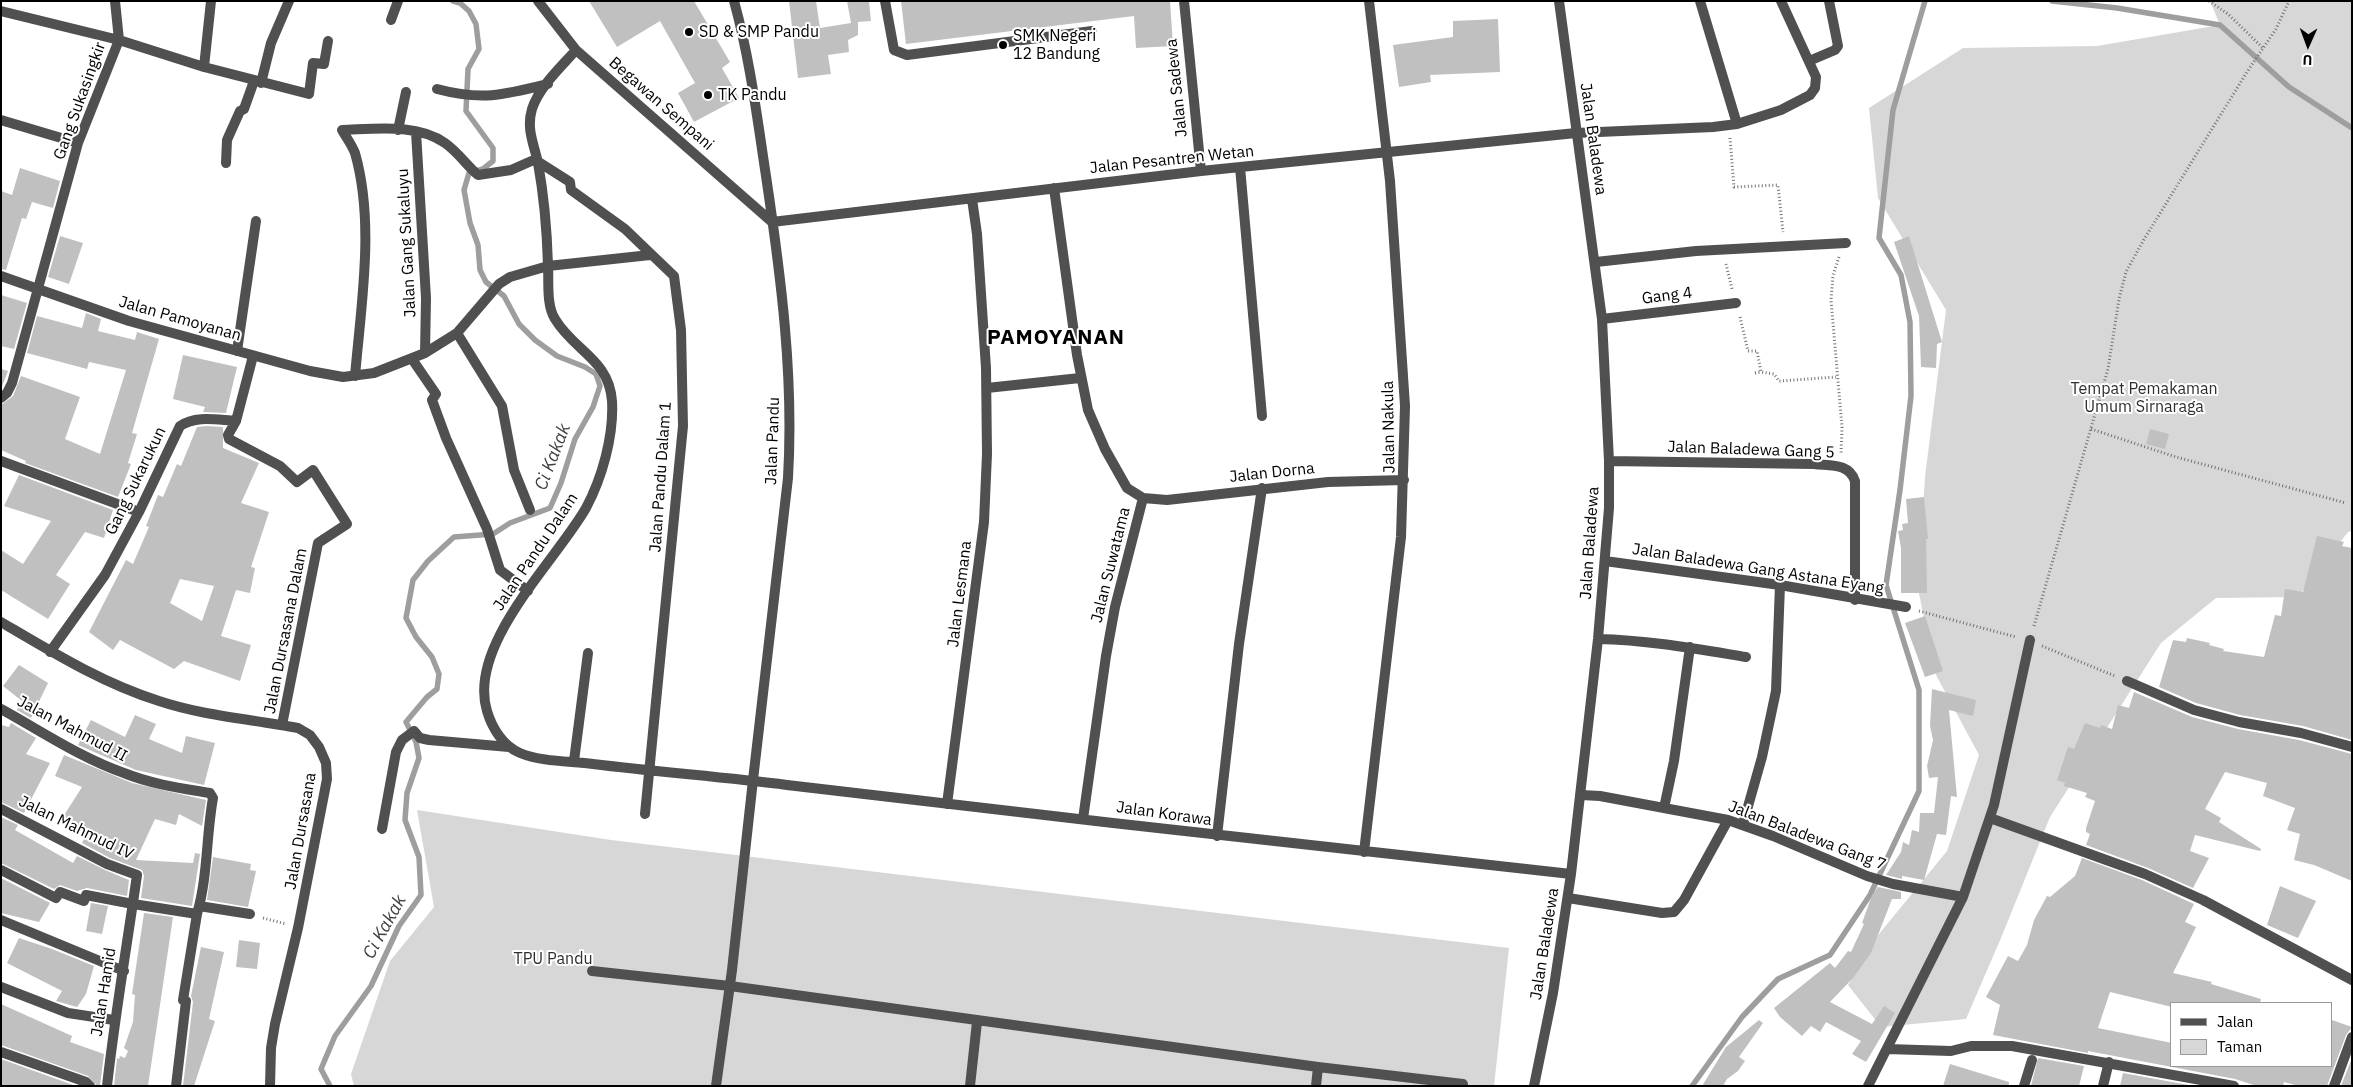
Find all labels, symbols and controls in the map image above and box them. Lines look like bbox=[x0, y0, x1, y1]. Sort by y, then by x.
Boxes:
north arrow bbox=[2283, 20, 2333, 70]
place label: SD & SMP Pandu bbox=[699, 22, 819, 42]
marker: SD & SMP Pandu bbox=[683, 26, 695, 38]
place label: SMK Negeri 12 Bandung bbox=[1013, 26, 1100, 64]
street label: Jalan Sadewa bbox=[1162, 38, 1192, 138]
marker: SMK Negeri 12 Bandung bbox=[997, 39, 1009, 51]
street label: Gang Sukasingkir bbox=[50, 40, 110, 162]
text: U bbox=[2302, 51, 2313, 69]
street label: Begawan Sempani bbox=[605, 53, 717, 155]
street label: Jalan Baladewa bbox=[1576, 82, 1610, 196]
place label: TK Pandu bbox=[718, 85, 787, 105]
marker: TK Pandu bbox=[702, 89, 714, 101]
street label: Jalan Pesantren Wetan bbox=[1089, 142, 1255, 178]
street label: Jalan Gang Sukaluyu bbox=[394, 168, 420, 318]
street label: Gang 4 bbox=[1641, 283, 1693, 309]
street label: Jalan Pamoyanan bbox=[117, 292, 243, 346]
district label: PAMOYANAN bbox=[986, 325, 1126, 351]
park label: Tempat Pemakaman Umum Sirnaraga bbox=[2070, 379, 2218, 417]
street label: Jalan Nakula bbox=[1379, 381, 1399, 473]
street label: Jalan Pandu bbox=[762, 397, 784, 485]
street label: Jalan Pandu Dalam 1 bbox=[646, 401, 676, 553]
water label: Ci Kakak bbox=[530, 421, 576, 493]
street label: Gang Sukarukun bbox=[102, 424, 170, 538]
street label: Jalan Baladewa Gang 5 bbox=[1667, 437, 1835, 463]
street label: Jalan Dorna bbox=[1228, 459, 1316, 487]
street label: Jalan Baladewa bbox=[1576, 486, 1604, 600]
street label: Jalan Pandu Dalam bbox=[489, 489, 583, 615]
street label: Jalan Suwatama bbox=[1087, 505, 1135, 625]
street label: Jalan Lesmana bbox=[944, 540, 976, 648]
street label: Jalan Baladewa Gang Astana Eyang bbox=[1631, 540, 1885, 598]
street label: Jalan Dursasana Dalam bbox=[261, 547, 311, 715]
street label: Jalan Mahmud II bbox=[14, 692, 130, 766]
street label: Jalan Dursasana bbox=[281, 771, 321, 891]
street label: Jalan Mahmud IV bbox=[15, 792, 137, 864]
street label: Jalan Baladewa Gang 7 bbox=[1725, 797, 1889, 875]
street label: Jalan Korawa bbox=[1115, 798, 1213, 830]
street label: Jalan Baladewa bbox=[1527, 887, 1563, 1001]
water label: Ci Kakak bbox=[359, 891, 411, 963]
street label: Jalan Hamid bbox=[88, 946, 120, 1038]
park label: TPU Pandu bbox=[513, 949, 593, 969]
legend bbox=[2170, 1002, 2333, 1067]
text: Jalan bbox=[2217, 1012, 2253, 1031]
text: Taman bbox=[2217, 1037, 2262, 1056]

